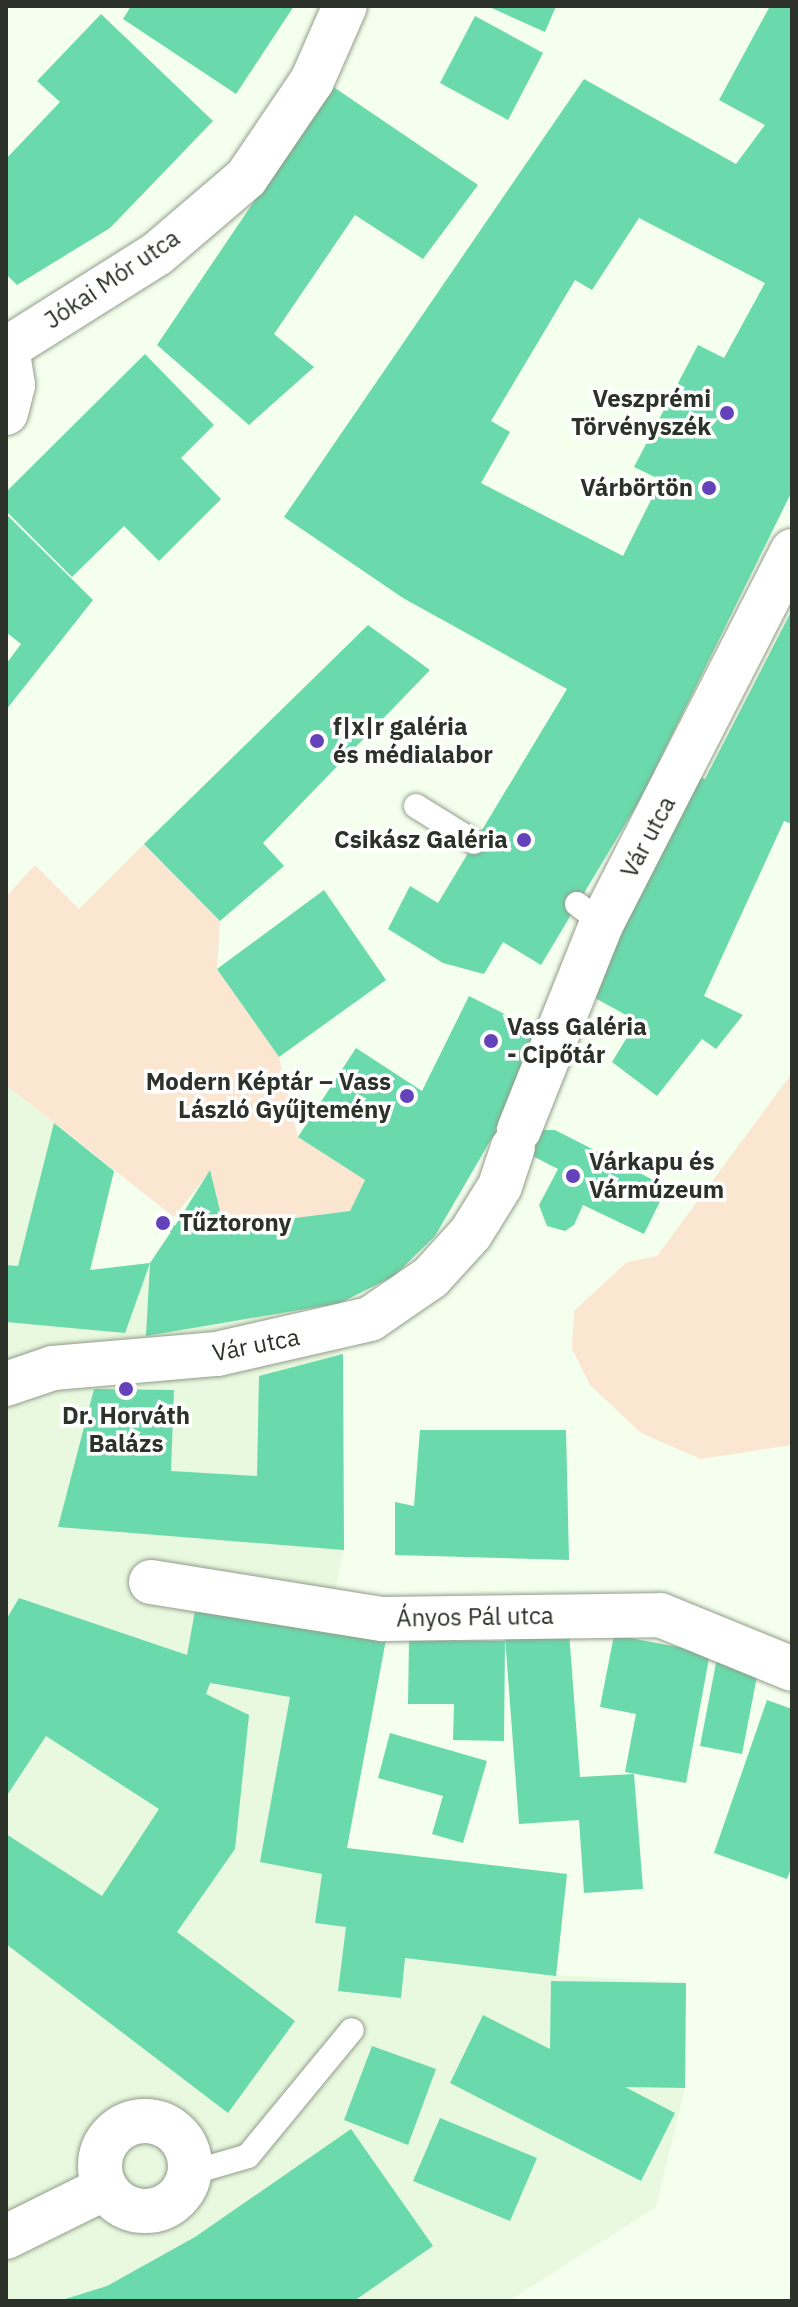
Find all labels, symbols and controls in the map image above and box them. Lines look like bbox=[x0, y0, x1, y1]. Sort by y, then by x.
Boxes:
street label: Jókai Mór utca bbox=[39, 223, 185, 335]
place label: Veszprémi Törvényszék bbox=[571, 385, 711, 441]
marker: Veszprémi Törvényszék bbox=[718, 404, 736, 422]
place label: Várbörtön bbox=[580, 474, 693, 502]
marker: Várbörtön bbox=[700, 479, 718, 497]
place label: f|x|r galéria és médialabor bbox=[333, 713, 493, 769]
marker: f|x|r galéria és médialabor bbox=[308, 732, 326, 750]
street label: Vár utca bbox=[615, 791, 681, 883]
place label: Csikász Galéria bbox=[334, 826, 508, 854]
marker: Csikász Galéria bbox=[515, 831, 533, 849]
place label: Vass Galéria - Cipőtár bbox=[507, 1013, 647, 1069]
marker: Vass Galéria - Cipőtár bbox=[482, 1032, 500, 1050]
place label: Modern Képtár – Vass László Gyűjtemény bbox=[146, 1068, 391, 1124]
marker: Modern Képtár – Vass László Gyűjtemény bbox=[398, 1087, 416, 1105]
place label: Várkapu és Vármúzeum bbox=[589, 1148, 724, 1204]
marker: Várkapu és Vármúzeum bbox=[564, 1167, 582, 1185]
place label: Tűztorony bbox=[179, 1209, 291, 1237]
marker: Tűztorony bbox=[154, 1214, 172, 1232]
street label: Vár utca bbox=[210, 1322, 302, 1368]
marker: Dr. Horváth Balázs bbox=[117, 1380, 135, 1398]
place label: Dr. Horváth Balázs bbox=[62, 1402, 190, 1458]
street label: Ányos Pál utca bbox=[396, 1601, 554, 1633]

